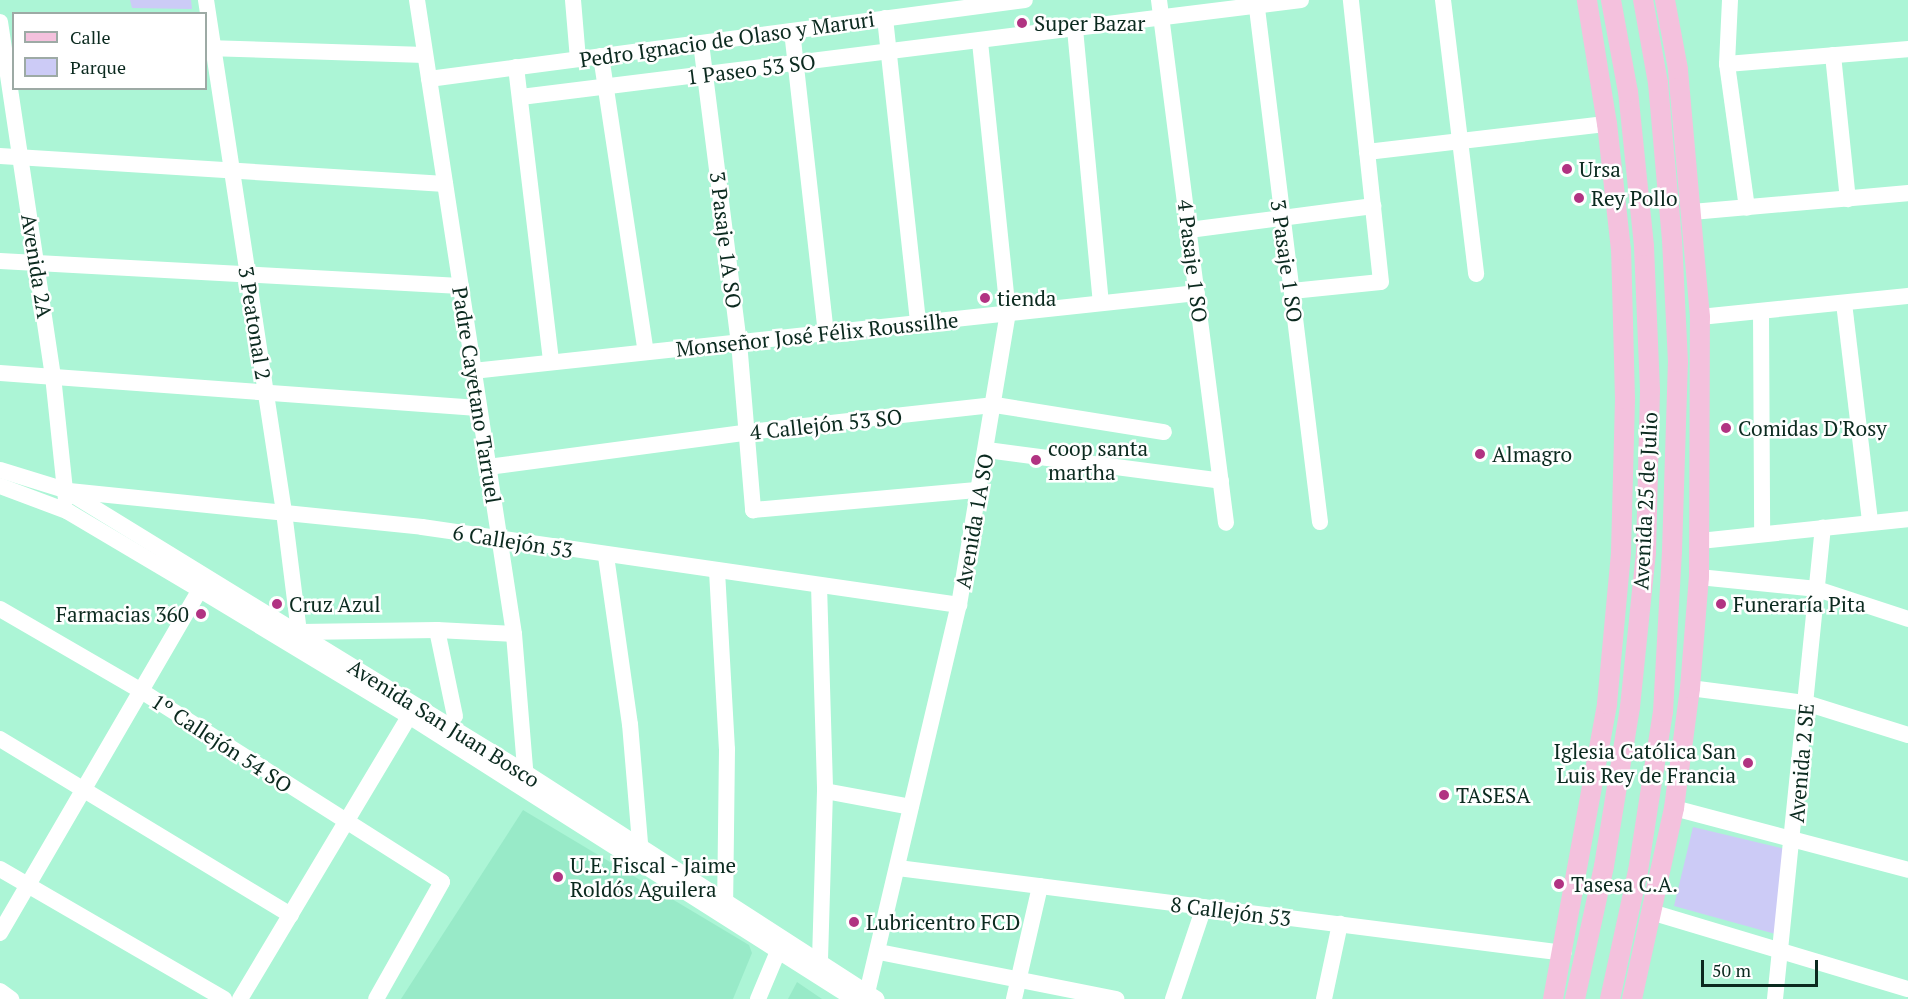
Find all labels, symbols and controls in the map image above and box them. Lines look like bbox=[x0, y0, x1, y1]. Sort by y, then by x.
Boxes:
street label: Pedro Ignacio de Olaso y Maruri bbox=[578, 6, 876, 72]
place label: Super Bazar bbox=[1034, 10, 1145, 36]
legend bbox=[12, 12, 207, 90]
marker: Super Bazar bbox=[1015, 16, 1029, 30]
text: Calle bbox=[70, 25, 111, 49]
street label: 1 Paseo 53 SO bbox=[685, 49, 817, 89]
text: Parque bbox=[70, 55, 126, 79]
place label: Ursa bbox=[1579, 156, 1621, 182]
marker: Ursa bbox=[1560, 162, 1574, 176]
street label: 3 Pasaje 1A SO bbox=[705, 170, 747, 310]
place label: Rey Pollo bbox=[1591, 185, 1678, 211]
marker: Rey Pollo bbox=[1572, 191, 1586, 205]
street label: 4 Pasaje 1 SO bbox=[1173, 198, 1213, 324]
street label: 3 Pasaje 1 SO bbox=[1266, 198, 1308, 324]
street label: Avenida 2A bbox=[16, 212, 58, 320]
street label: 3 Peatonal 2 bbox=[234, 265, 276, 381]
street label: Padre Cayetano Tarruel bbox=[447, 285, 507, 505]
place label: tienda bbox=[997, 285, 1056, 311]
marker: tienda bbox=[978, 291, 992, 305]
street label: Monseñor José Félix Roussilhe bbox=[675, 307, 959, 361]
street label: 4 Callejón 53 SO bbox=[749, 403, 903, 445]
street label: Avenida 25 de Julio bbox=[1628, 411, 1662, 591]
place label: Comidas D'Rosy bbox=[1738, 415, 1887, 441]
marker: Comidas D'Rosy bbox=[1719, 421, 1733, 435]
place label: coop santa martha bbox=[1048, 435, 1148, 485]
place label: Almagro bbox=[1492, 441, 1572, 467]
marker: Almagro bbox=[1473, 447, 1487, 461]
street label: Avenida 1A SO bbox=[950, 451, 998, 591]
marker: coop santa martha bbox=[1029, 453, 1043, 467]
street label: 6 Callejón 53 bbox=[451, 519, 575, 563]
place label: Cruz Azul bbox=[289, 591, 381, 617]
place label: Funeraría Pita bbox=[1733, 591, 1866, 617]
marker: Cruz Azul bbox=[270, 597, 284, 611]
marker: Funeraría Pita bbox=[1714, 597, 1728, 611]
place label: Farmacias 360 bbox=[56, 601, 189, 627]
marker: Farmacias 360 bbox=[194, 607, 208, 621]
street label: Avenida San Juan Bosco bbox=[343, 654, 545, 792]
street label: 1º Callejón 54 SO bbox=[147, 688, 297, 798]
street label: Avenida 2 SE bbox=[1783, 702, 1819, 824]
place label: Iglesia Católica San Luis Rey de Francia bbox=[1554, 738, 1736, 788]
marker: Iglesia Católica San Luis Rey de Francia bbox=[1741, 756, 1755, 770]
place label: TASESA bbox=[1456, 782, 1531, 808]
marker: TASESA bbox=[1437, 788, 1451, 802]
place label: U.E. Fiscal - Jaime Roldós Aguilera bbox=[570, 852, 739, 902]
marker: U.E. Fiscal - Jaime Roldós Aguilera bbox=[551, 870, 565, 884]
place label: Tasesa C.A. bbox=[1571, 871, 1678, 897]
marker: Tasesa C.A. bbox=[1552, 877, 1566, 891]
street label: 8 Callejón 53 bbox=[1169, 891, 1293, 931]
place label: Lubricentro FCD bbox=[866, 909, 1020, 935]
marker: Lubricentro FCD bbox=[847, 915, 861, 929]
scale bar bbox=[1704, 948, 1821, 986]
text: 50 m bbox=[1712, 958, 1751, 982]

